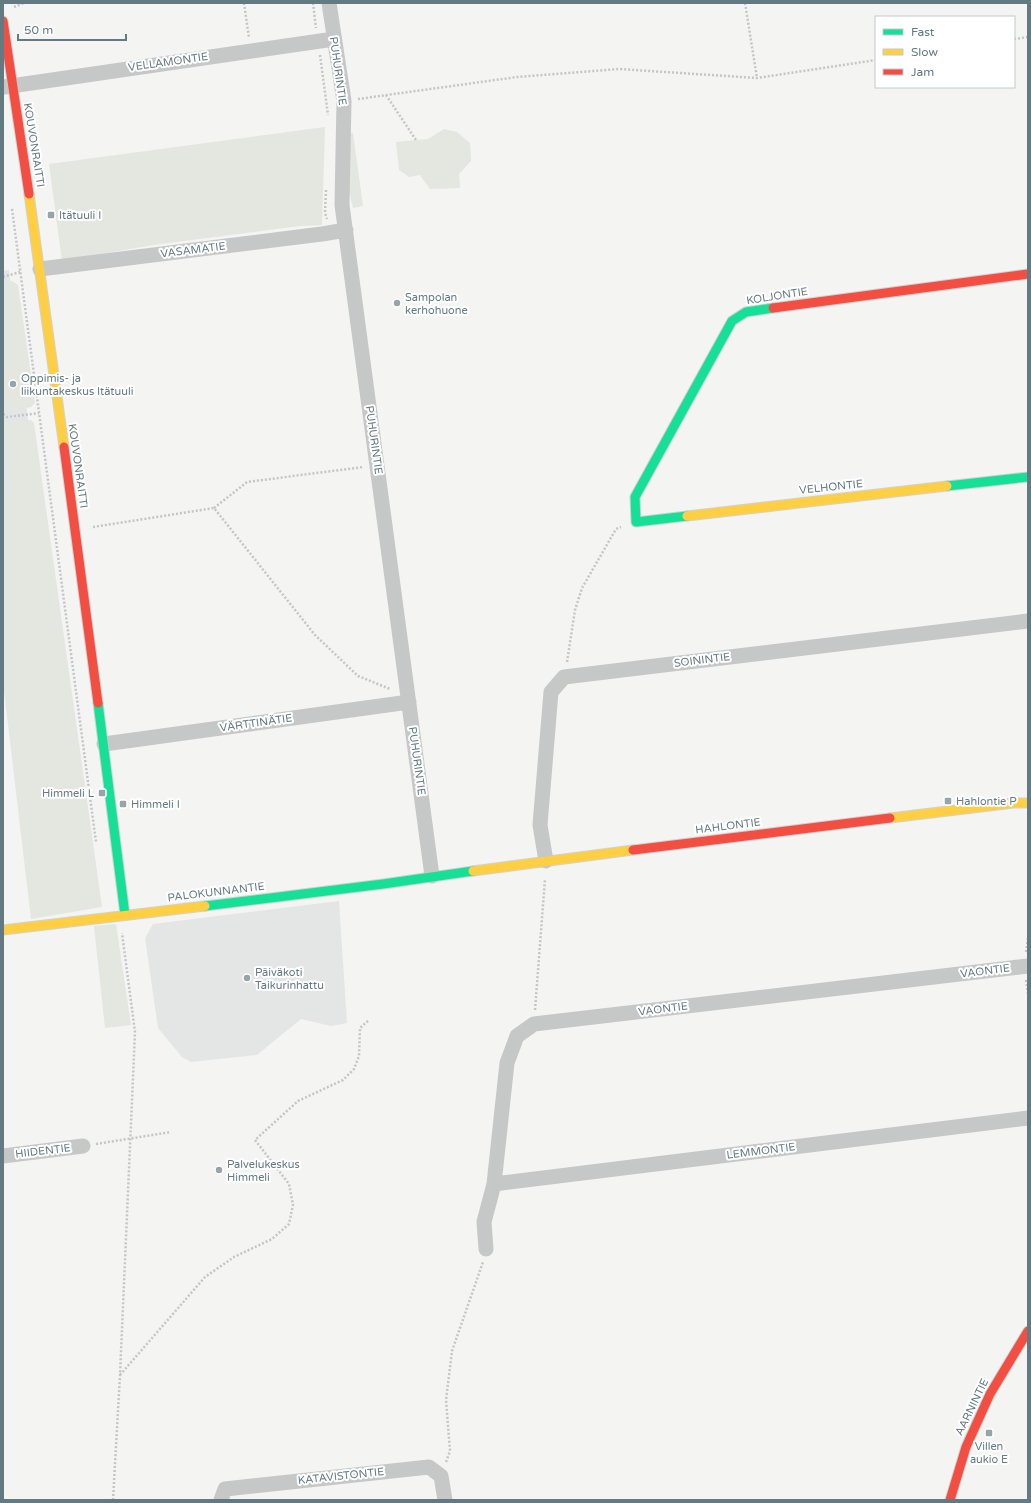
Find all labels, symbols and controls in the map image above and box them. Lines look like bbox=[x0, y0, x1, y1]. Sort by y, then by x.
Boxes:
scale bar bbox=[18, 16, 126, 42]
legend bbox=[875, 16, 1015, 88]
text: 50 m bbox=[24, 23, 53, 37]
text: Fast bbox=[911, 25, 935, 39]
street label: PUHURINTIE bbox=[327, 36, 349, 106]
text: Slow bbox=[911, 45, 938, 59]
street label: VELLAMONTIE bbox=[127, 50, 209, 74]
text: Jam bbox=[911, 65, 934, 79]
street label: KOUVONRAITTI bbox=[21, 102, 47, 188]
place label: Itätuuli I bbox=[59, 209, 101, 222]
marker: Itätuuli I bbox=[46, 210, 56, 220]
street label: VASAMATIE bbox=[160, 240, 226, 260]
street label: KOLJONTIE bbox=[745, 285, 809, 307]
place label: Sampolan kerhohuone bbox=[405, 291, 468, 317]
marker: Sampolan kerhohuone bbox=[392, 298, 402, 308]
place label: Oppimis- ja liikuntakeskus Itätuuli bbox=[21, 372, 133, 398]
marker: Oppimis- ja liikuntakeskus Itätuuli bbox=[8, 379, 18, 389]
street label: PUHURINTIE bbox=[363, 405, 385, 475]
street label: KOUVONRAITTI bbox=[66, 423, 90, 509]
street label: VELHONTIE bbox=[799, 477, 863, 497]
street label: SOININTIE bbox=[673, 650, 731, 670]
street label: VÄRTTINÄTIE bbox=[219, 711, 293, 735]
street label: PUHURINTIE bbox=[406, 726, 428, 796]
place label: Himmeli L bbox=[42, 787, 95, 800]
marker: Himmeli L bbox=[97, 788, 107, 798]
place label: Hahlontie P bbox=[956, 795, 1017, 808]
marker: Hahlontie P bbox=[943, 796, 953, 806]
place label: Himmeli I bbox=[131, 798, 180, 811]
marker: Himmeli I bbox=[118, 799, 128, 809]
street label: HAHLONTIE bbox=[695, 816, 761, 836]
street label: PALOKUNNANTIE bbox=[167, 880, 265, 904]
street label: VAONTIE bbox=[959, 962, 1011, 980]
place label: Päiväkoti Taikurinhattu bbox=[255, 966, 324, 992]
marker: Päiväkoti Taikurinhattu bbox=[242, 973, 252, 983]
street label: VAONTIE bbox=[637, 1000, 689, 1018]
street label: LEMMONTIE bbox=[726, 1140, 796, 1162]
street label: HIIDENTIE bbox=[15, 1141, 71, 1161]
place label: Palvelukeskus Himmeli bbox=[227, 1158, 300, 1184]
marker: Palvelukeskus Himmeli bbox=[214, 1165, 224, 1175]
street label: AARNINTIE bbox=[953, 1376, 991, 1438]
marker: Villen aukio E bbox=[984, 1428, 994, 1438]
place label: Villen aukio E bbox=[970, 1440, 1008, 1466]
street label: KATAVISTONTIE bbox=[297, 1465, 385, 1487]

